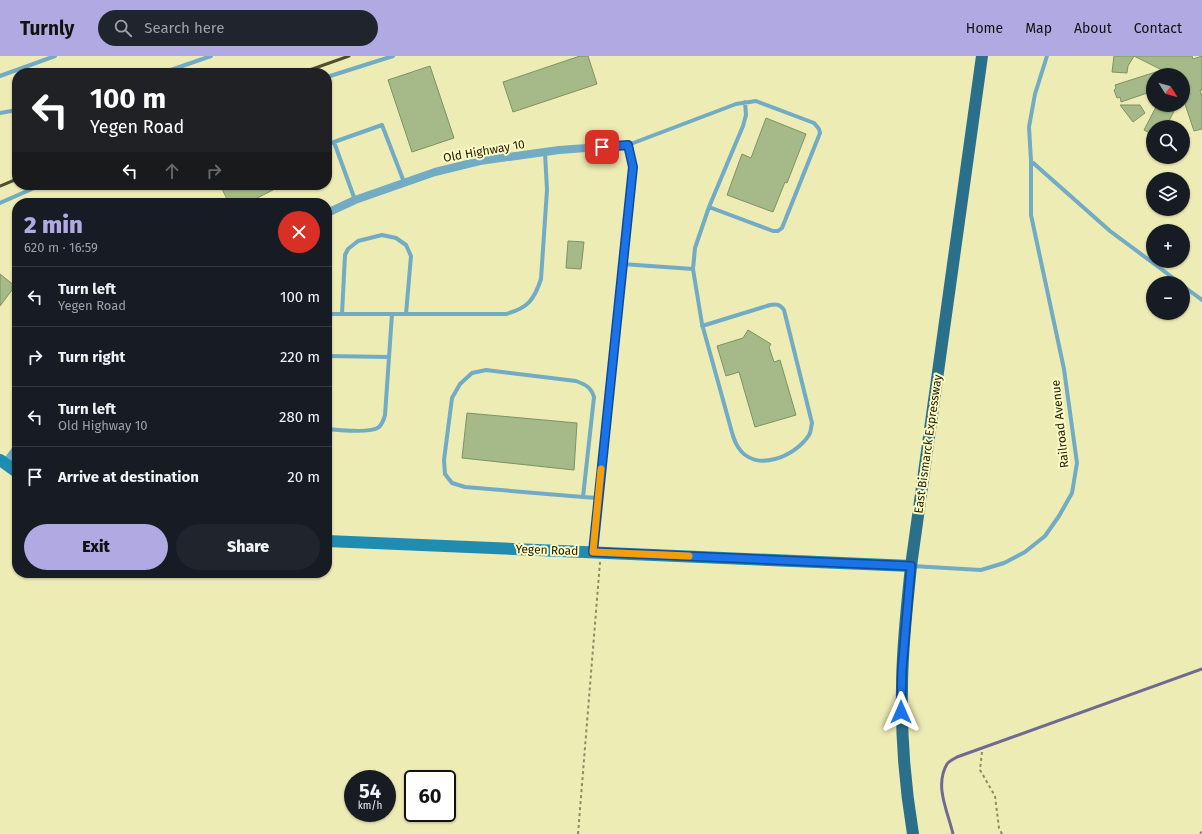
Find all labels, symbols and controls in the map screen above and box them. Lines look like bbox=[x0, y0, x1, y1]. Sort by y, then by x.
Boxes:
search box bbox=[98, 10, 378, 46]
text: Turnly bbox=[20, 17, 74, 40]
icon: search bbox=[112, 17, 134, 39]
text: Search here bbox=[144, 19, 224, 37]
text: Home bbox=[966, 20, 1003, 37]
text: Map bbox=[1025, 20, 1052, 37]
text: About bbox=[1074, 20, 1112, 37]
text: Contact bbox=[1134, 20, 1182, 37]
north arrow bbox=[1146, 68, 1190, 112]
map controls bbox=[1146, 68, 1190, 320]
text: 100 m bbox=[90, 82, 166, 115]
icon: left bbox=[24, 84, 76, 136]
text: Yegen Road bbox=[90, 116, 184, 138]
button: search bbox=[1146, 120, 1190, 164]
pin bbox=[585, 130, 619, 164]
icon: arrive bbox=[591, 136, 613, 158]
street label: Old Highway 10 bbox=[442, 137, 526, 165]
icon: left bbox=[119, 160, 141, 182]
icon: ahead bbox=[161, 160, 183, 182]
icon: right bbox=[203, 160, 225, 182]
button: layers bbox=[1146, 172, 1190, 216]
text: 2 min bbox=[24, 211, 83, 239]
button: close bbox=[278, 211, 320, 253]
button: + bbox=[1146, 224, 1190, 268]
text: 620 m · 16:59 bbox=[24, 240, 98, 255]
button: − bbox=[1146, 276, 1190, 320]
text: Turn left bbox=[58, 280, 116, 298]
icon: left bbox=[24, 286, 46, 308]
text: 100 m bbox=[280, 288, 320, 306]
text: Yegen Road bbox=[58, 298, 126, 313]
icon: right bbox=[24, 346, 46, 368]
text: Turn right bbox=[58, 348, 125, 366]
text: 220 m bbox=[280, 348, 320, 366]
street label: East Bismarck Expressway bbox=[911, 374, 945, 514]
street label: Railroad Avenue bbox=[1048, 379, 1072, 469]
text: Turn left bbox=[58, 400, 116, 418]
icon: left bbox=[24, 406, 46, 428]
text: 280 m bbox=[279, 408, 320, 426]
text: Old Highway 10 bbox=[58, 418, 148, 433]
icon: arrive bbox=[24, 466, 46, 488]
text: Arrive at destination bbox=[58, 468, 199, 486]
text: 20 m bbox=[287, 468, 320, 486]
button: Exit bbox=[24, 524, 168, 570]
button: Share bbox=[176, 524, 320, 570]
street label: Yegen Road bbox=[515, 542, 579, 558]
position arrow bbox=[880, 691, 922, 733]
speed limit sign: 60 bbox=[404, 770, 456, 822]
text: 54 bbox=[359, 779, 381, 803]
text: km/h bbox=[358, 800, 382, 812]

